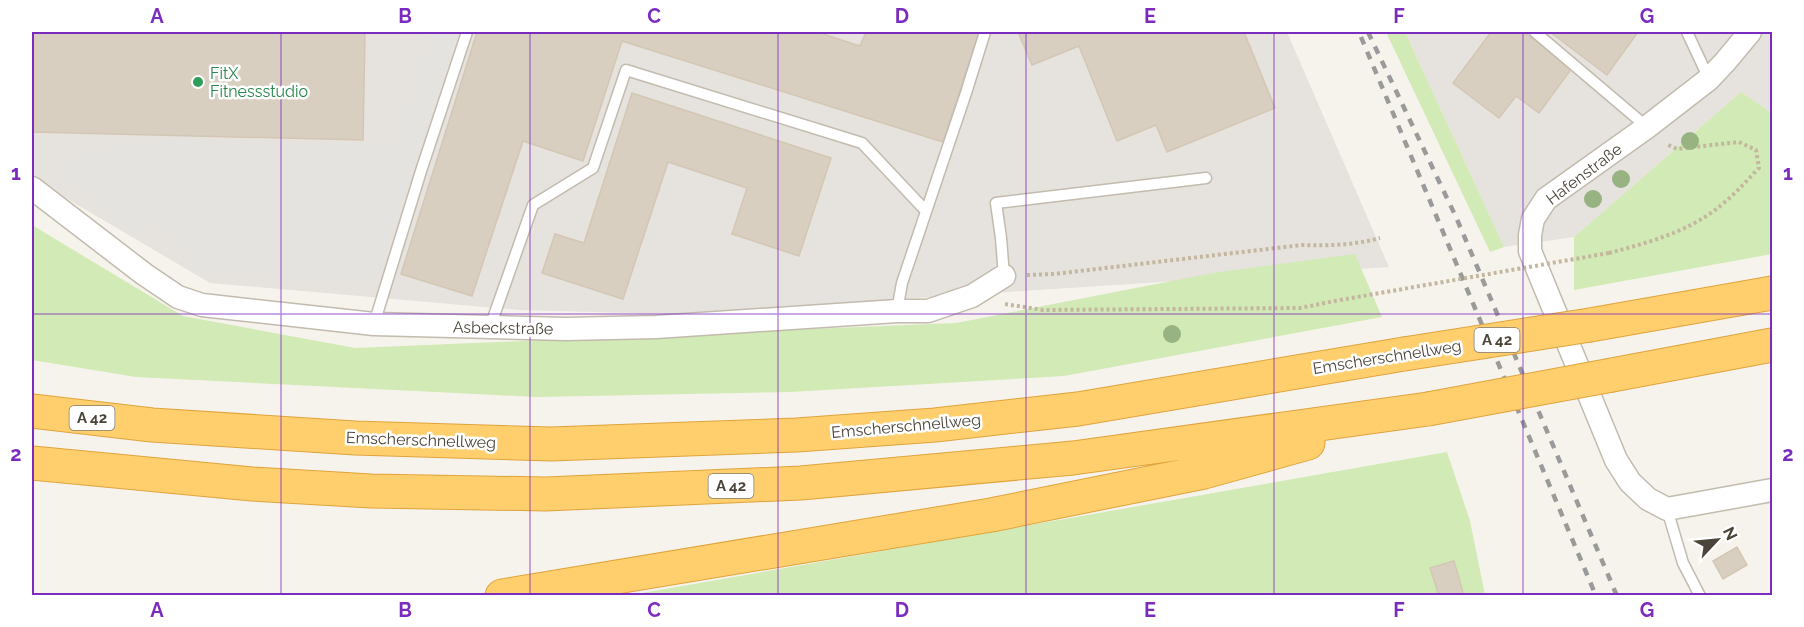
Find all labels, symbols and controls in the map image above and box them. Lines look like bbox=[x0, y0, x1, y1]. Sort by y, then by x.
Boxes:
text: A bbox=[150, 4, 164, 28]
text: B bbox=[398, 4, 412, 28]
text: C bbox=[647, 4, 661, 28]
text: D bbox=[895, 4, 909, 28]
text: E bbox=[1144, 4, 1156, 28]
text: F bbox=[1393, 4, 1405, 28]
text: G bbox=[1640, 4, 1654, 28]
place label: FitX Fitnessstudio bbox=[210, 64, 308, 101]
marker: FitX Fitnessstudio bbox=[191, 75, 205, 89]
street label: Hafenstraße bbox=[1542, 139, 1626, 209]
text: 1 bbox=[11, 161, 21, 185]
text: 1 bbox=[1783, 161, 1793, 185]
street label: Asbeckstraße bbox=[453, 318, 553, 338]
road number: A 42 bbox=[1474, 328, 1520, 352]
street label: Emscherschnellweg bbox=[1311, 336, 1463, 378]
road number: A 42 bbox=[70, 406, 115, 430]
street label: Emscherschnellweg bbox=[830, 410, 982, 442]
street label: Emscherschnellweg bbox=[346, 428, 496, 452]
text: 2 bbox=[10, 442, 22, 466]
text: 2 bbox=[1782, 442, 1794, 466]
road number: A 42 bbox=[708, 474, 754, 498]
north arrow bbox=[1687, 510, 1747, 570]
text: N bbox=[1719, 524, 1741, 543]
text: A bbox=[150, 598, 164, 622]
text: B bbox=[398, 598, 412, 622]
text: C bbox=[647, 598, 661, 622]
text: D bbox=[895, 598, 909, 622]
text: E bbox=[1144, 598, 1156, 622]
text: F bbox=[1393, 598, 1405, 622]
text: G bbox=[1640, 598, 1654, 622]

